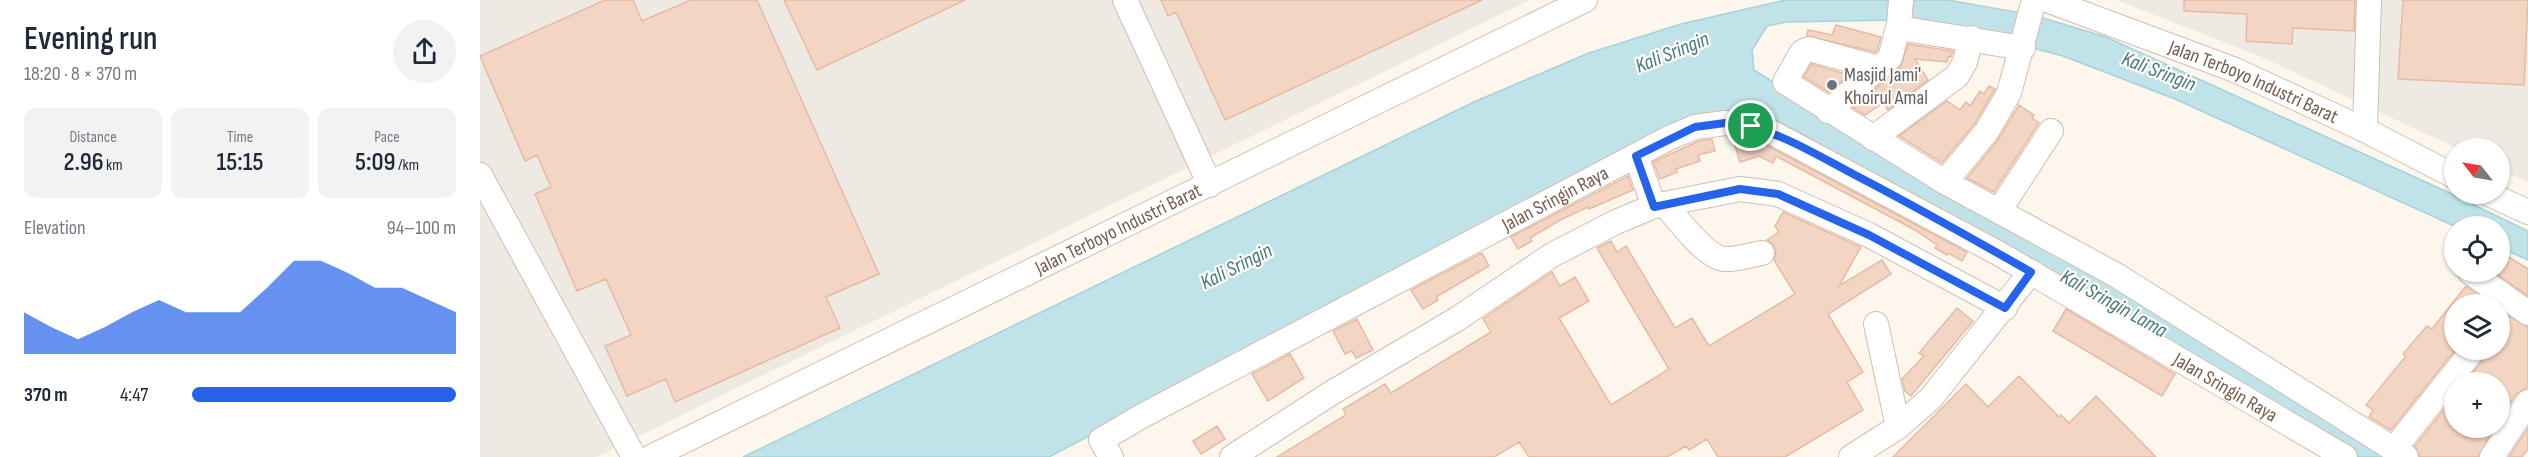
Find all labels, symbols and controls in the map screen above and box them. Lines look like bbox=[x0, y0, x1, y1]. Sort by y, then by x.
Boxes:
text: Evening run bbox=[24, 19, 158, 59]
button: share bbox=[393, 20, 456, 83]
water label: Kali Sringin bbox=[1632, 26, 1713, 79]
street label: Jalan Terboyo Industri Barat bbox=[2164, 35, 2342, 129]
water label: Kali Sringin bbox=[2118, 46, 2200, 97]
text: 18:20 · 8 × 370 m bbox=[24, 62, 137, 86]
place label: Masjid Jami' Khoirul Amal bbox=[1844, 63, 1928, 110]
marker: Masjid Jami' Khoirul Amal bbox=[1825, 78, 1839, 92]
pin bbox=[1725, 100, 1776, 151]
icon: arrive bbox=[1734, 109, 1767, 142]
text: Distance bbox=[69, 128, 117, 147]
text: Time bbox=[227, 128, 253, 147]
text: Pace bbox=[374, 128, 400, 147]
north arrow bbox=[2444, 138, 2510, 204]
map controls bbox=[2444, 138, 2510, 438]
text: 2.96 bbox=[64, 147, 104, 178]
text: 15:15 bbox=[217, 147, 263, 178]
text: 5:09 bbox=[355, 147, 396, 178]
text: km bbox=[104, 156, 122, 175]
text: /km bbox=[396, 156, 419, 175]
street label: Jalan Sringin Raya bbox=[1497, 161, 1613, 237]
street label: Jalan Terboyo Industri Barat bbox=[1030, 179, 1206, 281]
text: Elevation bbox=[24, 216, 86, 240]
text: 94–100 m bbox=[387, 216, 456, 240]
button: locate bbox=[2444, 216, 2510, 282]
water label: Kali Sringin bbox=[1196, 238, 1277, 295]
water label: Kali Sringin Lama bbox=[2056, 264, 2172, 343]
button: layers bbox=[2444, 294, 2510, 360]
street label: Jalan Sringin Raya bbox=[2168, 347, 2282, 428]
button: + bbox=[2444, 372, 2510, 438]
text: 370 m bbox=[24, 383, 68, 407]
text: 4:47 bbox=[120, 383, 148, 407]

